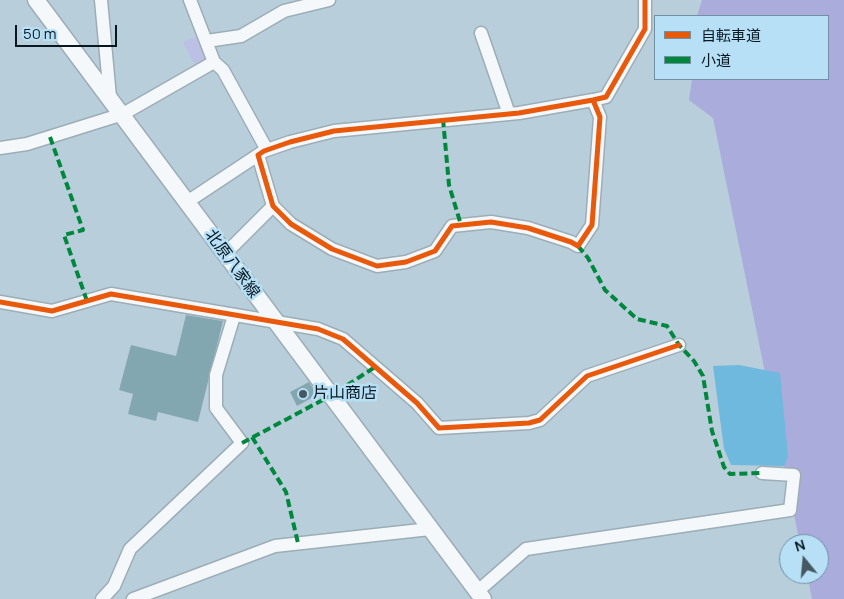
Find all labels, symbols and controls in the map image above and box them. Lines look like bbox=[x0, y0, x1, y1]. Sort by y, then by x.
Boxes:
scale bar bbox=[18, 15, 120, 47]
legend bbox=[654, 15, 829, 80]
text: 50 m bbox=[23, 23, 57, 44]
text: 自転車道 bbox=[701, 25, 761, 46]
text: 小道 bbox=[701, 50, 731, 71]
street label: 北原八家線 bbox=[201, 226, 263, 302]
place label: 片山商店 bbox=[313, 384, 377, 404]
marker: 片山商店 bbox=[297, 388, 309, 400]
north arrow bbox=[779, 534, 829, 584]
text: N bbox=[792, 535, 807, 556]

